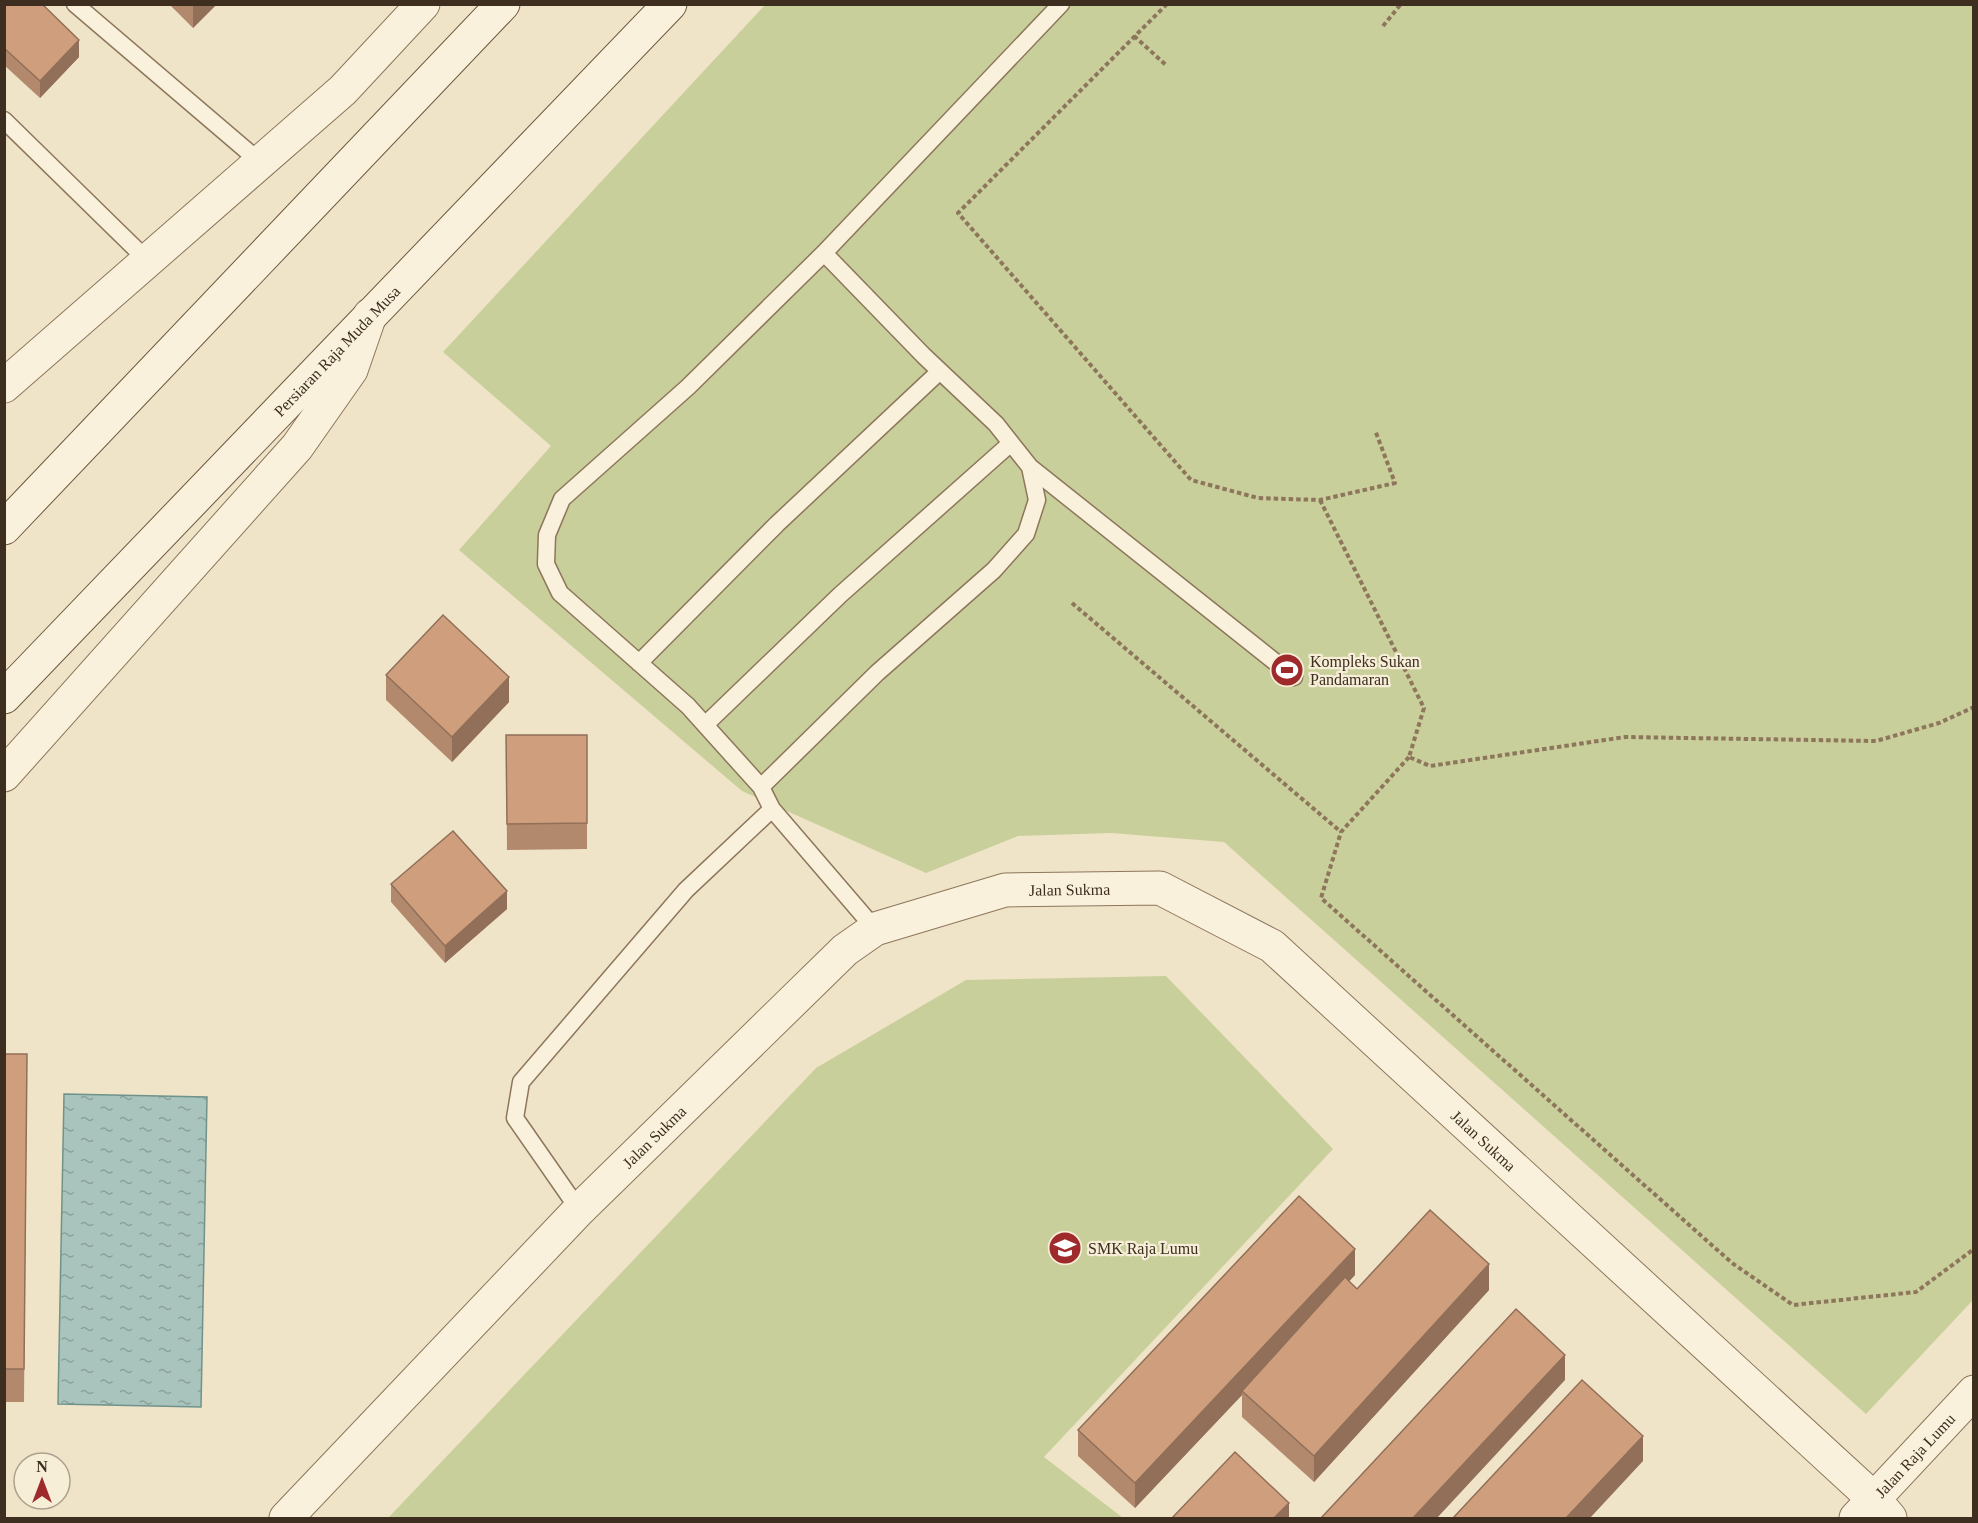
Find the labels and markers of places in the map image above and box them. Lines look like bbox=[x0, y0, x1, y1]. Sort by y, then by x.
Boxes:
sports icon: Kompleks Sukan Pandamaran bbox=[1269, 652, 1305, 688]
place label: Kompleks Sukan Pandamaran bbox=[1310, 653, 1420, 688]
school or university icon: SMK Raja Lumu bbox=[1047, 1230, 1083, 1266]
place label: SMK Raja Lumu bbox=[1088, 1240, 1198, 1258]

